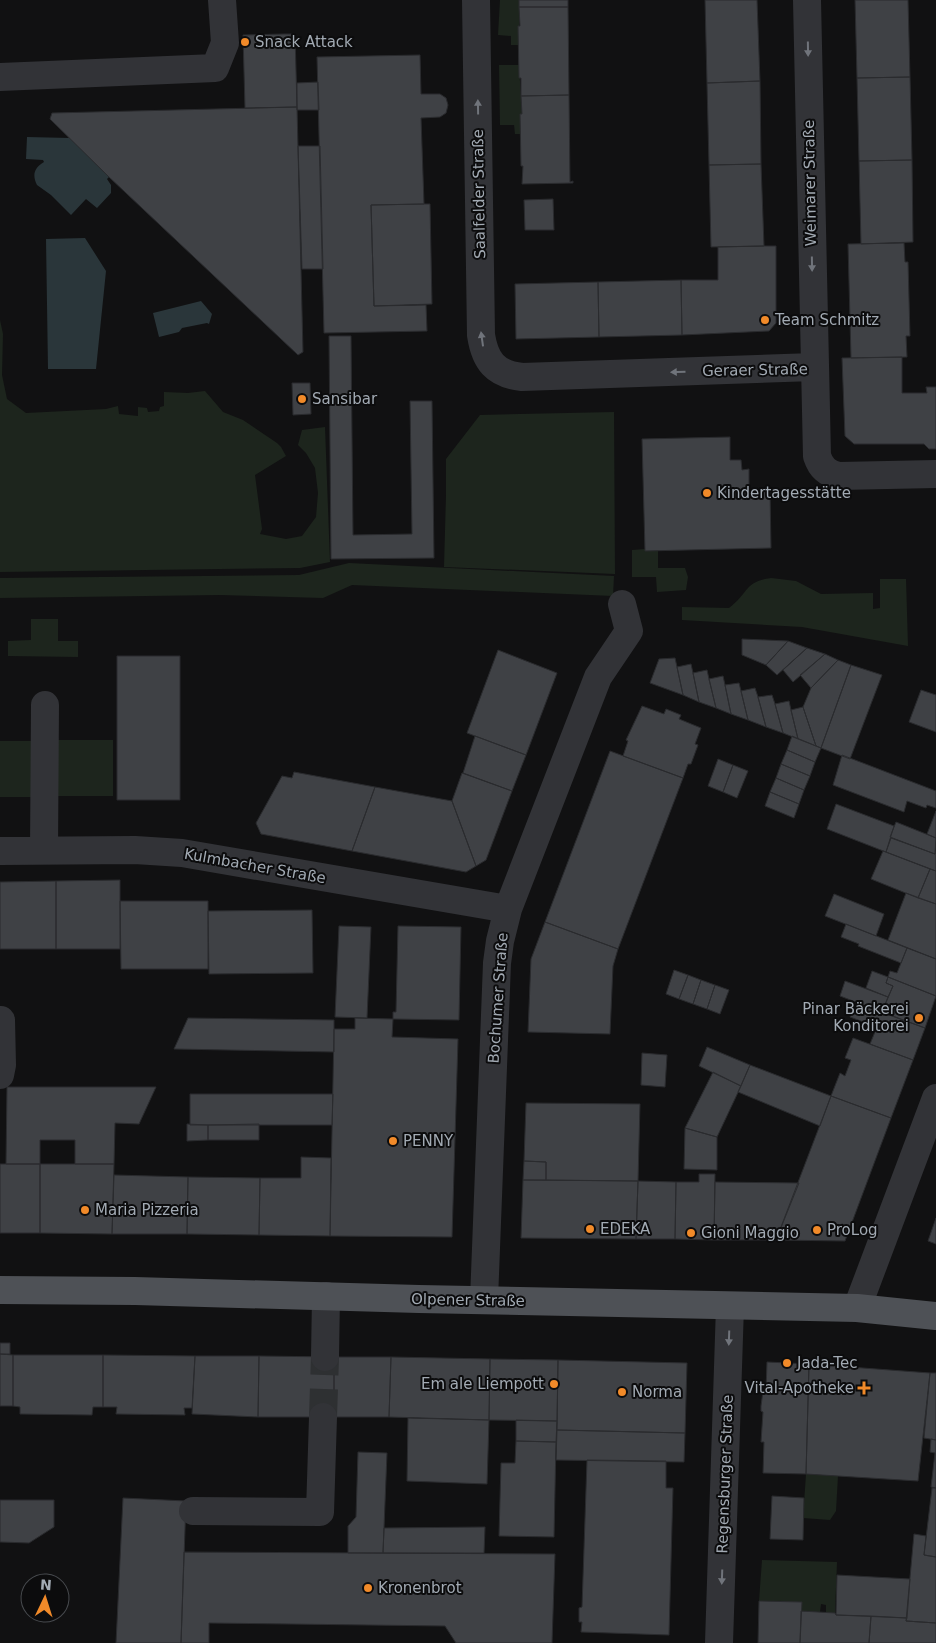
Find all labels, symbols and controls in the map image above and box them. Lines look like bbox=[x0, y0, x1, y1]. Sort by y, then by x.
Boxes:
place label: Snack Attack bbox=[255, 33, 353, 51]
marker: Snack Attack bbox=[239, 36, 251, 48]
one-way arrow bbox=[804, 41, 812, 57]
one-way arrow bbox=[473, 99, 481, 115]
street label: Weimarer Straße bbox=[800, 120, 820, 246]
street label: Saalfelder Straße bbox=[469, 129, 489, 259]
one-way arrow bbox=[808, 256, 816, 272]
place label: Team Schmitz bbox=[774, 311, 879, 329]
marker: Team Schmitz bbox=[759, 314, 771, 326]
one-way arrow bbox=[478, 331, 486, 347]
street label: Geraer Straße bbox=[702, 360, 808, 380]
one-way arrow bbox=[670, 369, 686, 377]
place label: Sansibar bbox=[312, 390, 378, 408]
marker: Sansibar bbox=[296, 393, 308, 405]
place label: Kindertagesstätte bbox=[717, 484, 851, 502]
marker: Kindertagesstätte bbox=[701, 487, 713, 499]
street label: Kulmbacher Straße bbox=[183, 845, 327, 887]
street label: Bochumer Straße bbox=[484, 932, 512, 1064]
place label: Pinar Bäckerei Konditorei bbox=[802, 1000, 909, 1035]
marker: Pinar Bäckerei Konditorei bbox=[913, 1012, 925, 1024]
place label: PENNY bbox=[403, 1132, 454, 1150]
marker: PENNY bbox=[387, 1135, 399, 1147]
place label: Maria Pizzeria bbox=[95, 1201, 199, 1219]
marker: Maria Pizzeria bbox=[79, 1204, 91, 1216]
place label: EDEKA bbox=[600, 1220, 651, 1238]
place label: ProLog bbox=[827, 1221, 878, 1239]
marker: EDEKA bbox=[584, 1223, 596, 1235]
place label: Gioni Maggio bbox=[701, 1224, 799, 1242]
marker: ProLog bbox=[811, 1224, 823, 1236]
marker: Gioni Maggio bbox=[685, 1227, 697, 1239]
street label: Olpener Straße bbox=[411, 1290, 525, 1310]
one-way arrow bbox=[725, 1330, 733, 1346]
place label: Jada-Tec bbox=[796, 1354, 857, 1372]
marker: Jada-Tec bbox=[781, 1357, 793, 1369]
place label: Em ale Liempott bbox=[421, 1375, 544, 1393]
marker: Em ale Liempott bbox=[548, 1378, 560, 1390]
place label: Vital-Apotheke bbox=[745, 1379, 854, 1397]
marker: Vital-Apotheke bbox=[858, 1382, 870, 1394]
place label: Norma bbox=[632, 1383, 682, 1401]
marker: Norma bbox=[616, 1386, 628, 1398]
street label: Regensburger Straße bbox=[713, 1394, 737, 1554]
one-way arrow bbox=[718, 1569, 726, 1585]
north arrow bbox=[20, 1573, 70, 1623]
text: N bbox=[40, 1577, 52, 1593]
place label: Kronenbrot bbox=[378, 1579, 462, 1597]
marker: Kronenbrot bbox=[362, 1582, 374, 1594]

